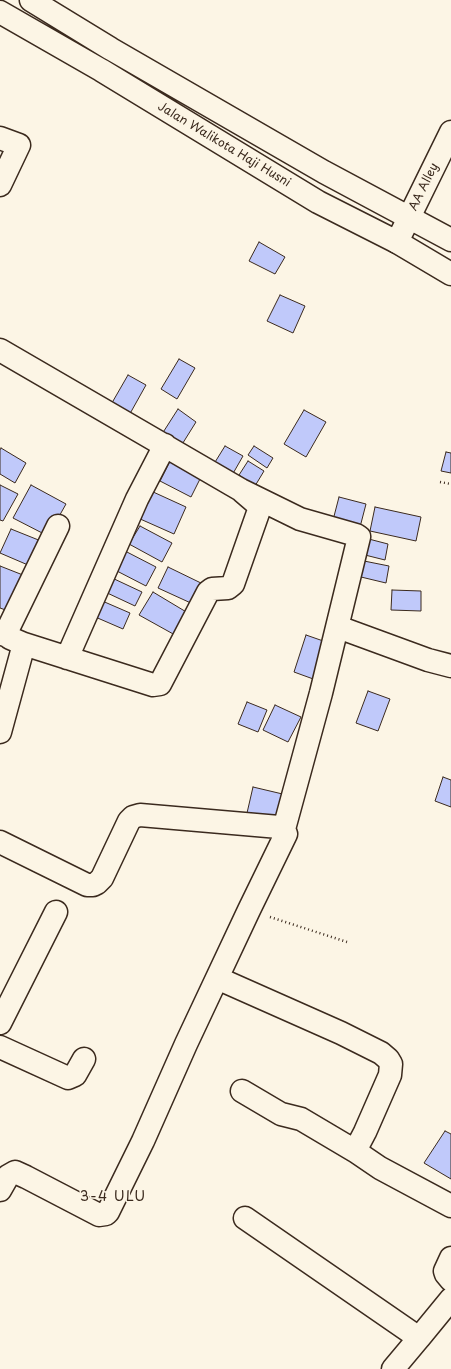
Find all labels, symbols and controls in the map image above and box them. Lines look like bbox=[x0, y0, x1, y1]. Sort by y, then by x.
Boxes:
street label: Jalan Walikota Haji Husni bbox=[155, 100, 293, 190]
street label: AA Alley bbox=[406, 161, 442, 213]
district label: 3-4 ULU bbox=[80, 1189, 146, 1205]

